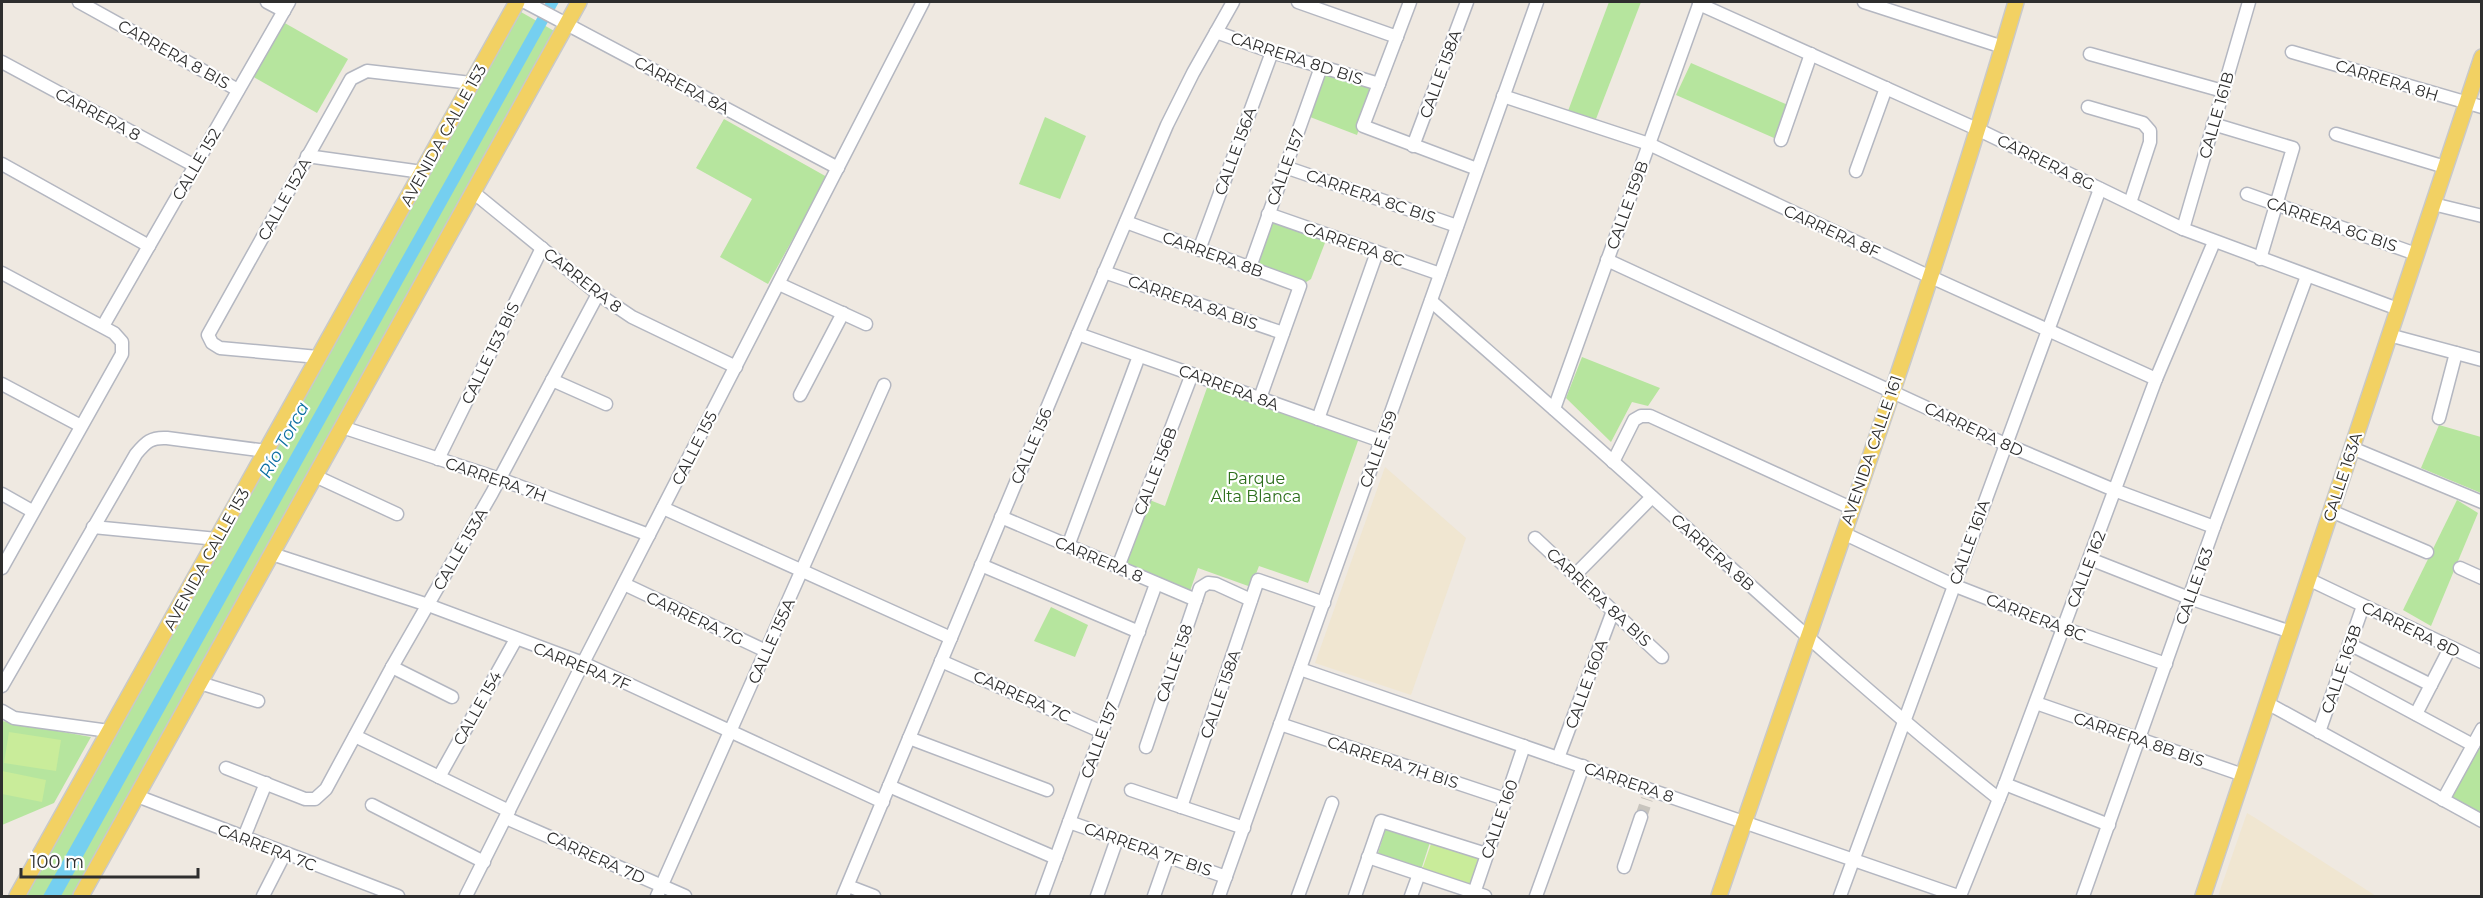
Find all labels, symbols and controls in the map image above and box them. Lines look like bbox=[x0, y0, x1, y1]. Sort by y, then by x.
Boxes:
street label: CARRERA 8 BIS bbox=[115, 16, 233, 93]
street label: CALLE 158A bbox=[1416, 27, 1465, 121]
street label: CARRERA 8D BIS bbox=[1228, 28, 1366, 89]
street label: CARRERA 8A bbox=[631, 52, 733, 119]
street label: CARRERA 8H bbox=[2333, 56, 2441, 105]
street label: AVENIDA CALLE 153 bbox=[397, 61, 490, 209]
street label: CALLE 161B bbox=[2195, 69, 2238, 161]
street label: CARRERA 8 bbox=[52, 84, 144, 145]
street label: CALLE 156A bbox=[1211, 104, 1260, 198]
street label: CALLE 152 bbox=[168, 125, 225, 204]
street label: CALLE 157 bbox=[1263, 126, 1308, 208]
street label: CARRERA 8G bbox=[1994, 131, 2098, 194]
street label: CALLE 152A bbox=[254, 154, 315, 244]
street label: CALLE 159B bbox=[1603, 158, 1652, 252]
street label: CARRERA 8C BIS bbox=[1303, 165, 1438, 228]
street label: CARRERA 8G BIS bbox=[2264, 193, 2400, 256]
street label: CARRERA 8F bbox=[1781, 201, 1883, 262]
street label: CARRERA 8C bbox=[1301, 218, 1407, 271]
street label: CARRERA 8B bbox=[1160, 227, 1266, 282]
street label: CARRERA 8 bbox=[540, 244, 626, 317]
street label: CARRERA 8A BIS bbox=[1125, 271, 1260, 334]
street label: CALLE 153 BIS bbox=[458, 299, 523, 407]
street label: CARRERA 8A bbox=[1176, 361, 1282, 415]
street label: AVENIDA CALLE 161 bbox=[1837, 373, 1906, 527]
water label: Río Torca bbox=[254, 398, 314, 482]
street label: CARRERA 8D bbox=[1921, 398, 2026, 461]
street label: CALLE 156 bbox=[1007, 405, 1056, 487]
street label: CALLE 155 bbox=[668, 408, 721, 488]
street label: CALLE 159 bbox=[1356, 408, 1401, 490]
street label: CALLE 156B bbox=[1130, 424, 1181, 518]
street label: CALLE 163A bbox=[2319, 430, 2366, 524]
street label: CARRERA 7H bbox=[443, 453, 549, 506]
park label: Parque Alta Blanca bbox=[1211, 469, 1301, 506]
street label: AVENIDA CALLE 153 bbox=[160, 485, 253, 633]
street label: CALLE 161A bbox=[1945, 497, 1994, 587]
street label: CALLE 153A bbox=[429, 504, 492, 594]
street label: CARRERA 8B bbox=[1667, 510, 1758, 595]
street label: CALLE 162 bbox=[2063, 528, 2110, 610]
street label: CARRERA 8 bbox=[1052, 532, 1146, 587]
street label: CARRERA 8A BIS bbox=[1542, 544, 1655, 651]
street label: CALLE 163 bbox=[2172, 545, 2217, 627]
street label: CARRERA 7G bbox=[643, 588, 746, 649]
street label: CARRERA 8C bbox=[1983, 590, 2088, 645]
street label: CALLE 155A bbox=[744, 595, 799, 687]
street label: CARRERA 8D bbox=[2359, 597, 2463, 661]
street label: CALLE 158 bbox=[1152, 622, 1197, 705]
street label: CALLE 163B bbox=[2317, 622, 2366, 716]
street label: CALLE 160A bbox=[1562, 636, 1612, 731]
street label: CARRERA 7F bbox=[530, 638, 633, 695]
street label: CALLE 158A bbox=[1196, 647, 1245, 741]
street label: CARRERA 7C bbox=[970, 667, 1073, 726]
street label: CALLE 154 bbox=[449, 668, 506, 749]
street label: CALLE 157 bbox=[1077, 699, 1122, 781]
street label: CARRERA 8B BIS bbox=[2071, 708, 2207, 771]
street label: CARRERA 7H BIS bbox=[1325, 732, 1461, 793]
street label: CARRERA 8 bbox=[1581, 758, 1676, 807]
street label: CALLE 160 bbox=[1477, 777, 1522, 861]
street label: CARRERA 7F BIS bbox=[1081, 819, 1214, 880]
street label: CARRERA 7C bbox=[215, 820, 319, 875]
street label: CARRERA 7D bbox=[543, 827, 648, 888]
scale bar bbox=[21, 841, 198, 879]
text: 100 m bbox=[30, 851, 84, 873]

